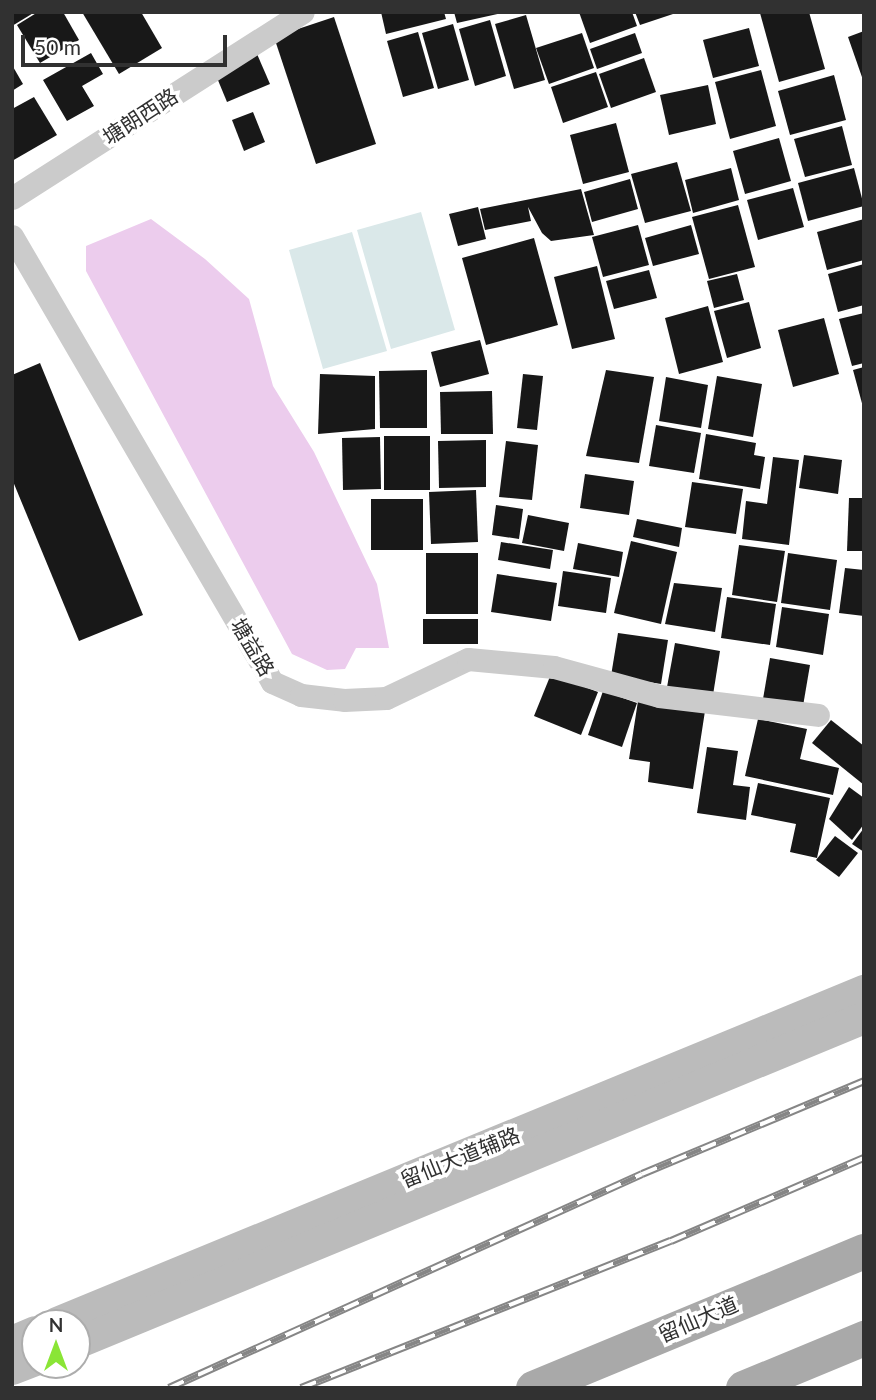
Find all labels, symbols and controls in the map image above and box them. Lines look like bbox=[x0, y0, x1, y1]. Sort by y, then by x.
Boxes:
scale bar bbox=[24, 21, 231, 65]
text: 50 m bbox=[34, 34, 81, 59]
street label: 塘朗西路 bbox=[98, 83, 182, 149]
street label: 塘益路 bbox=[226, 614, 280, 680]
street label: 留仙大道辅路 bbox=[397, 1122, 523, 1192]
street label: 留仙大道 bbox=[654, 1291, 742, 1347]
north arrow bbox=[21, 1309, 91, 1379]
text: N bbox=[49, 1313, 63, 1336]

